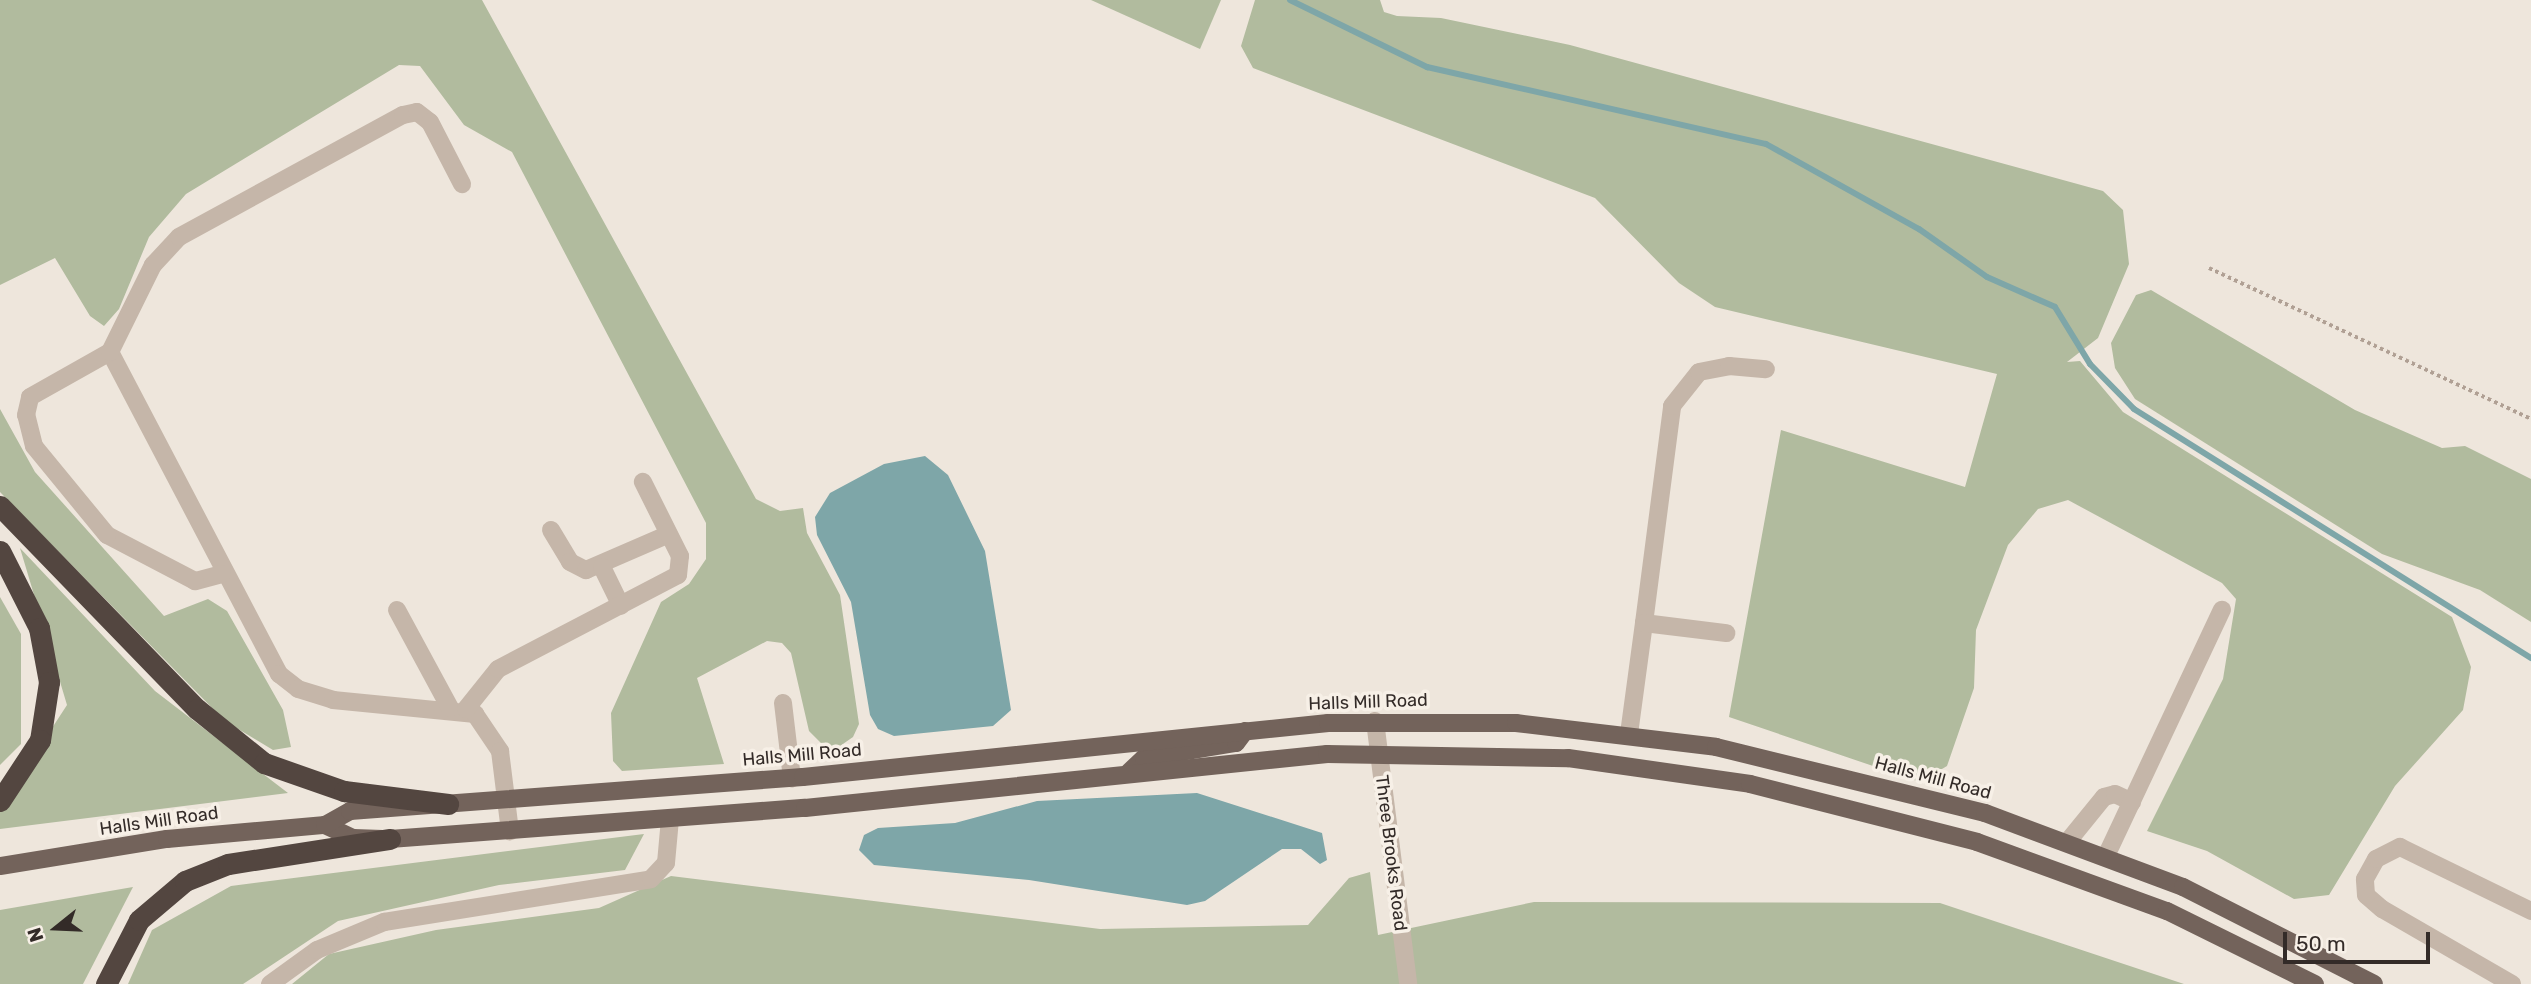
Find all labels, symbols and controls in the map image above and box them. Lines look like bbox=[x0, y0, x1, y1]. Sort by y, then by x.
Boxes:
street label: Halls Mill Road bbox=[1308, 689, 1428, 715]
street label: Halls Mill Road bbox=[741, 739, 863, 771]
street label: Halls Mill Road bbox=[1872, 752, 1994, 804]
street label: Three Brooks Road bbox=[1371, 774, 1411, 932]
street label: Halls Mill Road bbox=[98, 802, 220, 840]
north arrow bbox=[21, 893, 91, 963]
scale bar bbox=[2286, 918, 2433, 962]
text: N bbox=[23, 925, 49, 945]
text: 50 m bbox=[2296, 931, 2346, 956]

